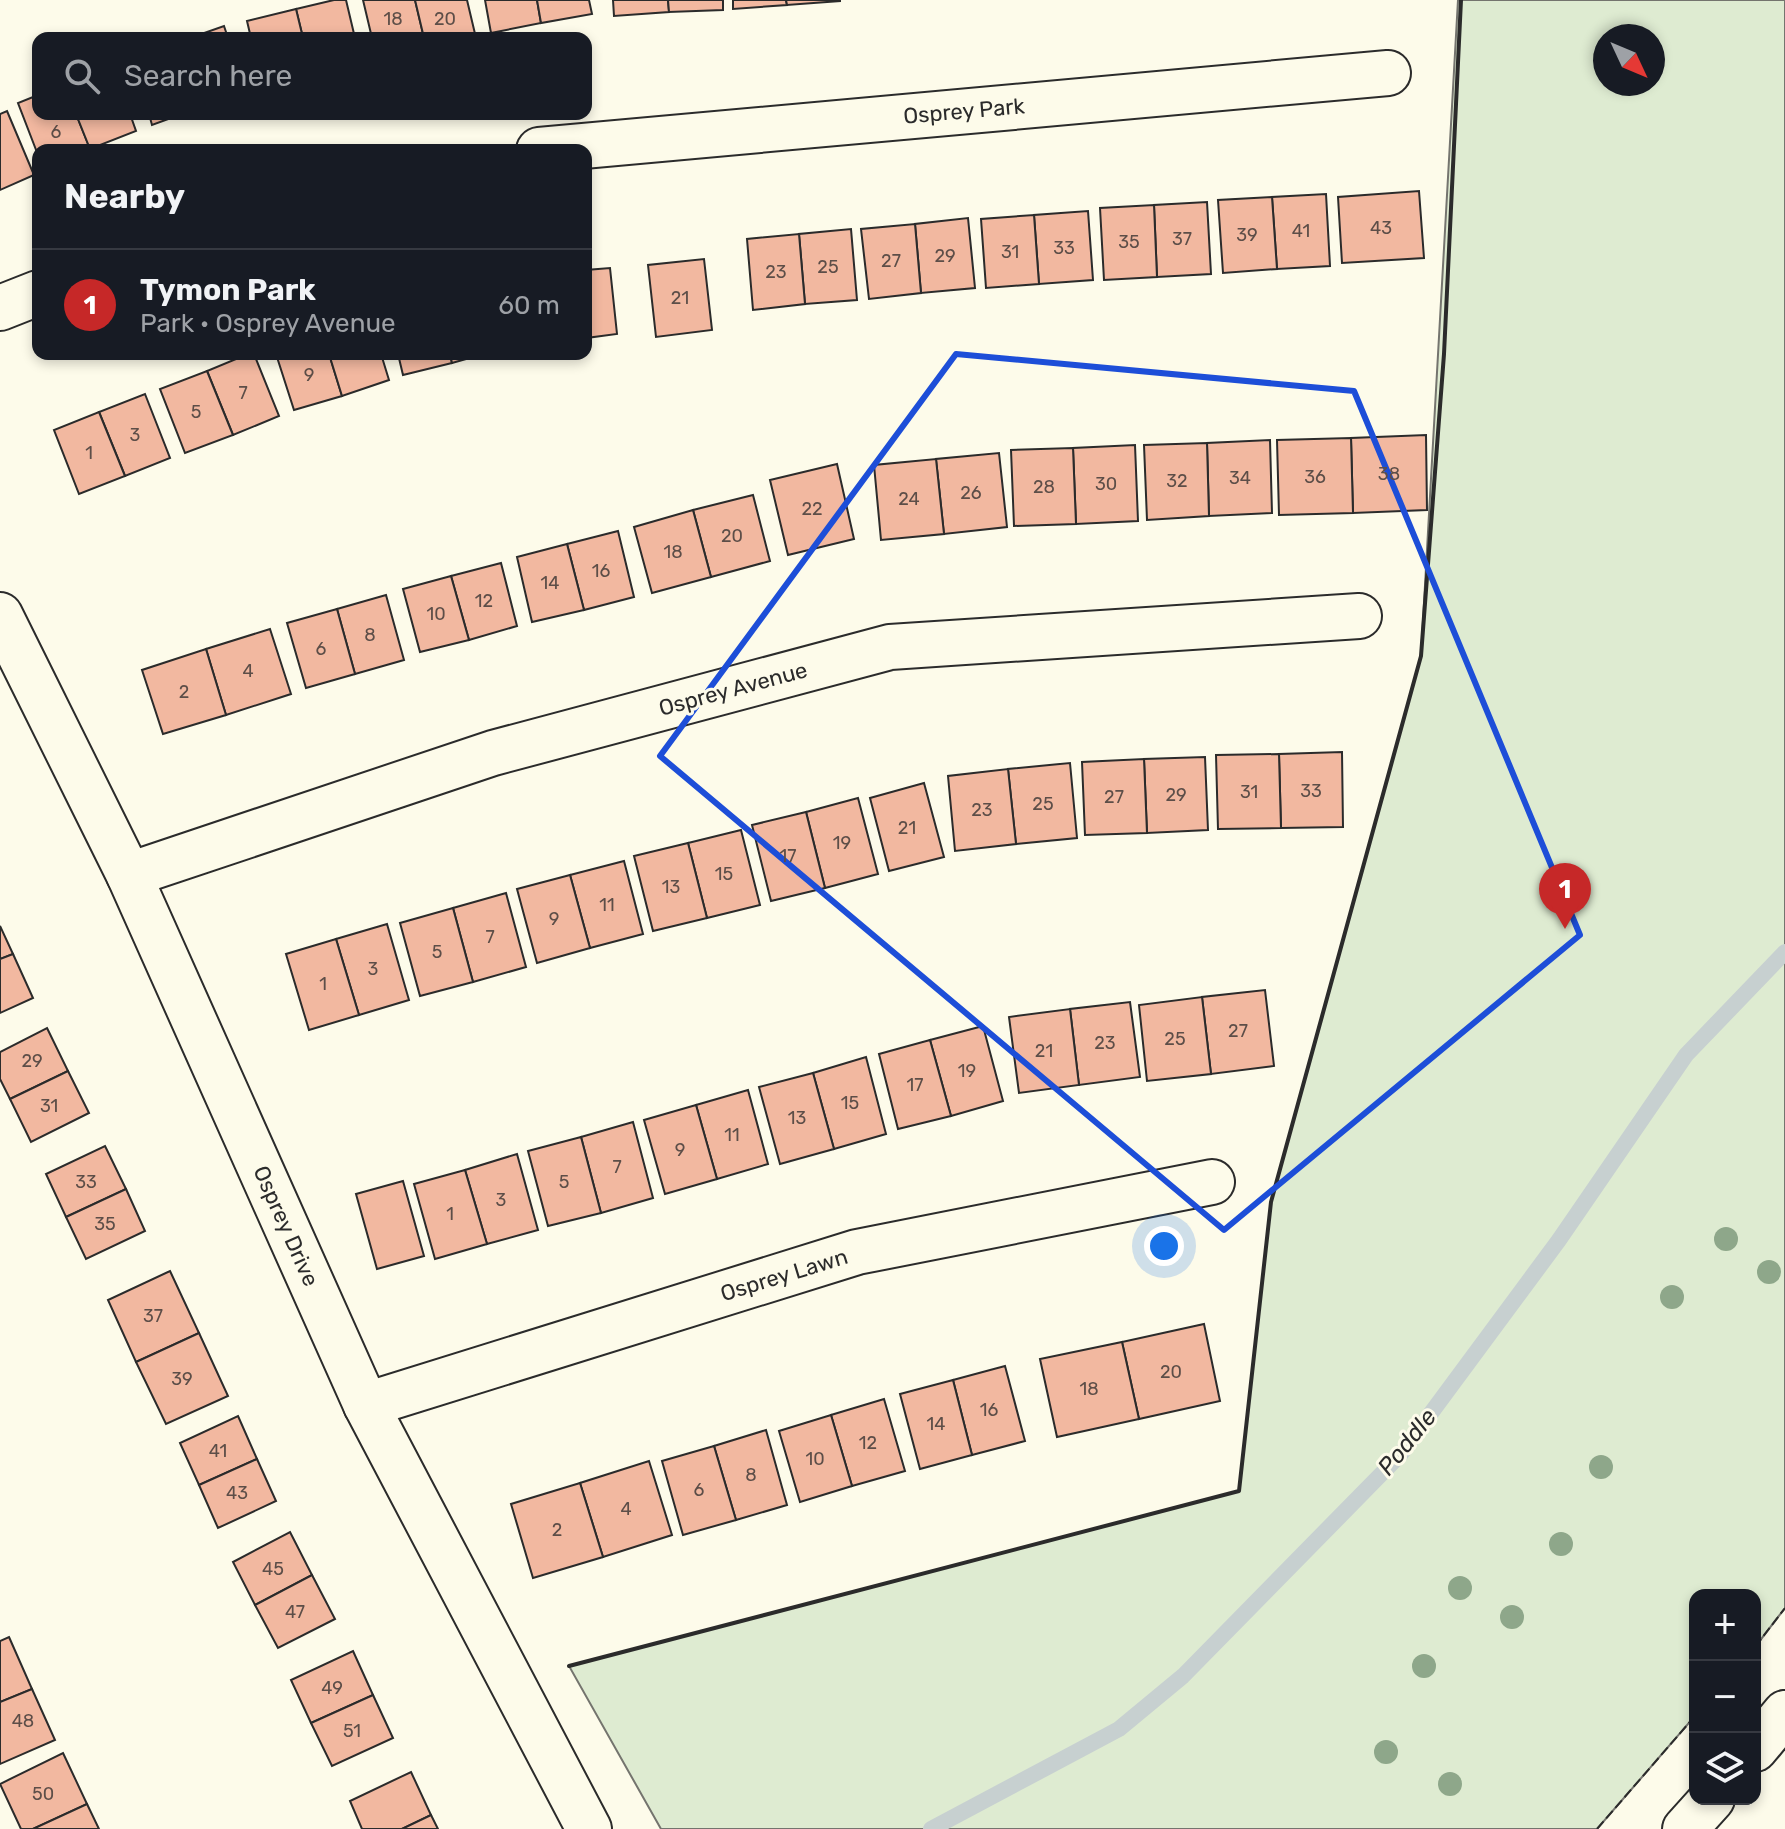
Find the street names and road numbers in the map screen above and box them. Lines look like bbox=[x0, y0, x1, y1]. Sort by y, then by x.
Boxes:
street label: Osprey Park bbox=[902, 92, 1027, 130]
street label: Osprey Avenue bbox=[656, 656, 810, 722]
street label: Osprey Drive bbox=[247, 1162, 325, 1290]
street label: Osprey Lawn bbox=[717, 1243, 851, 1307]

